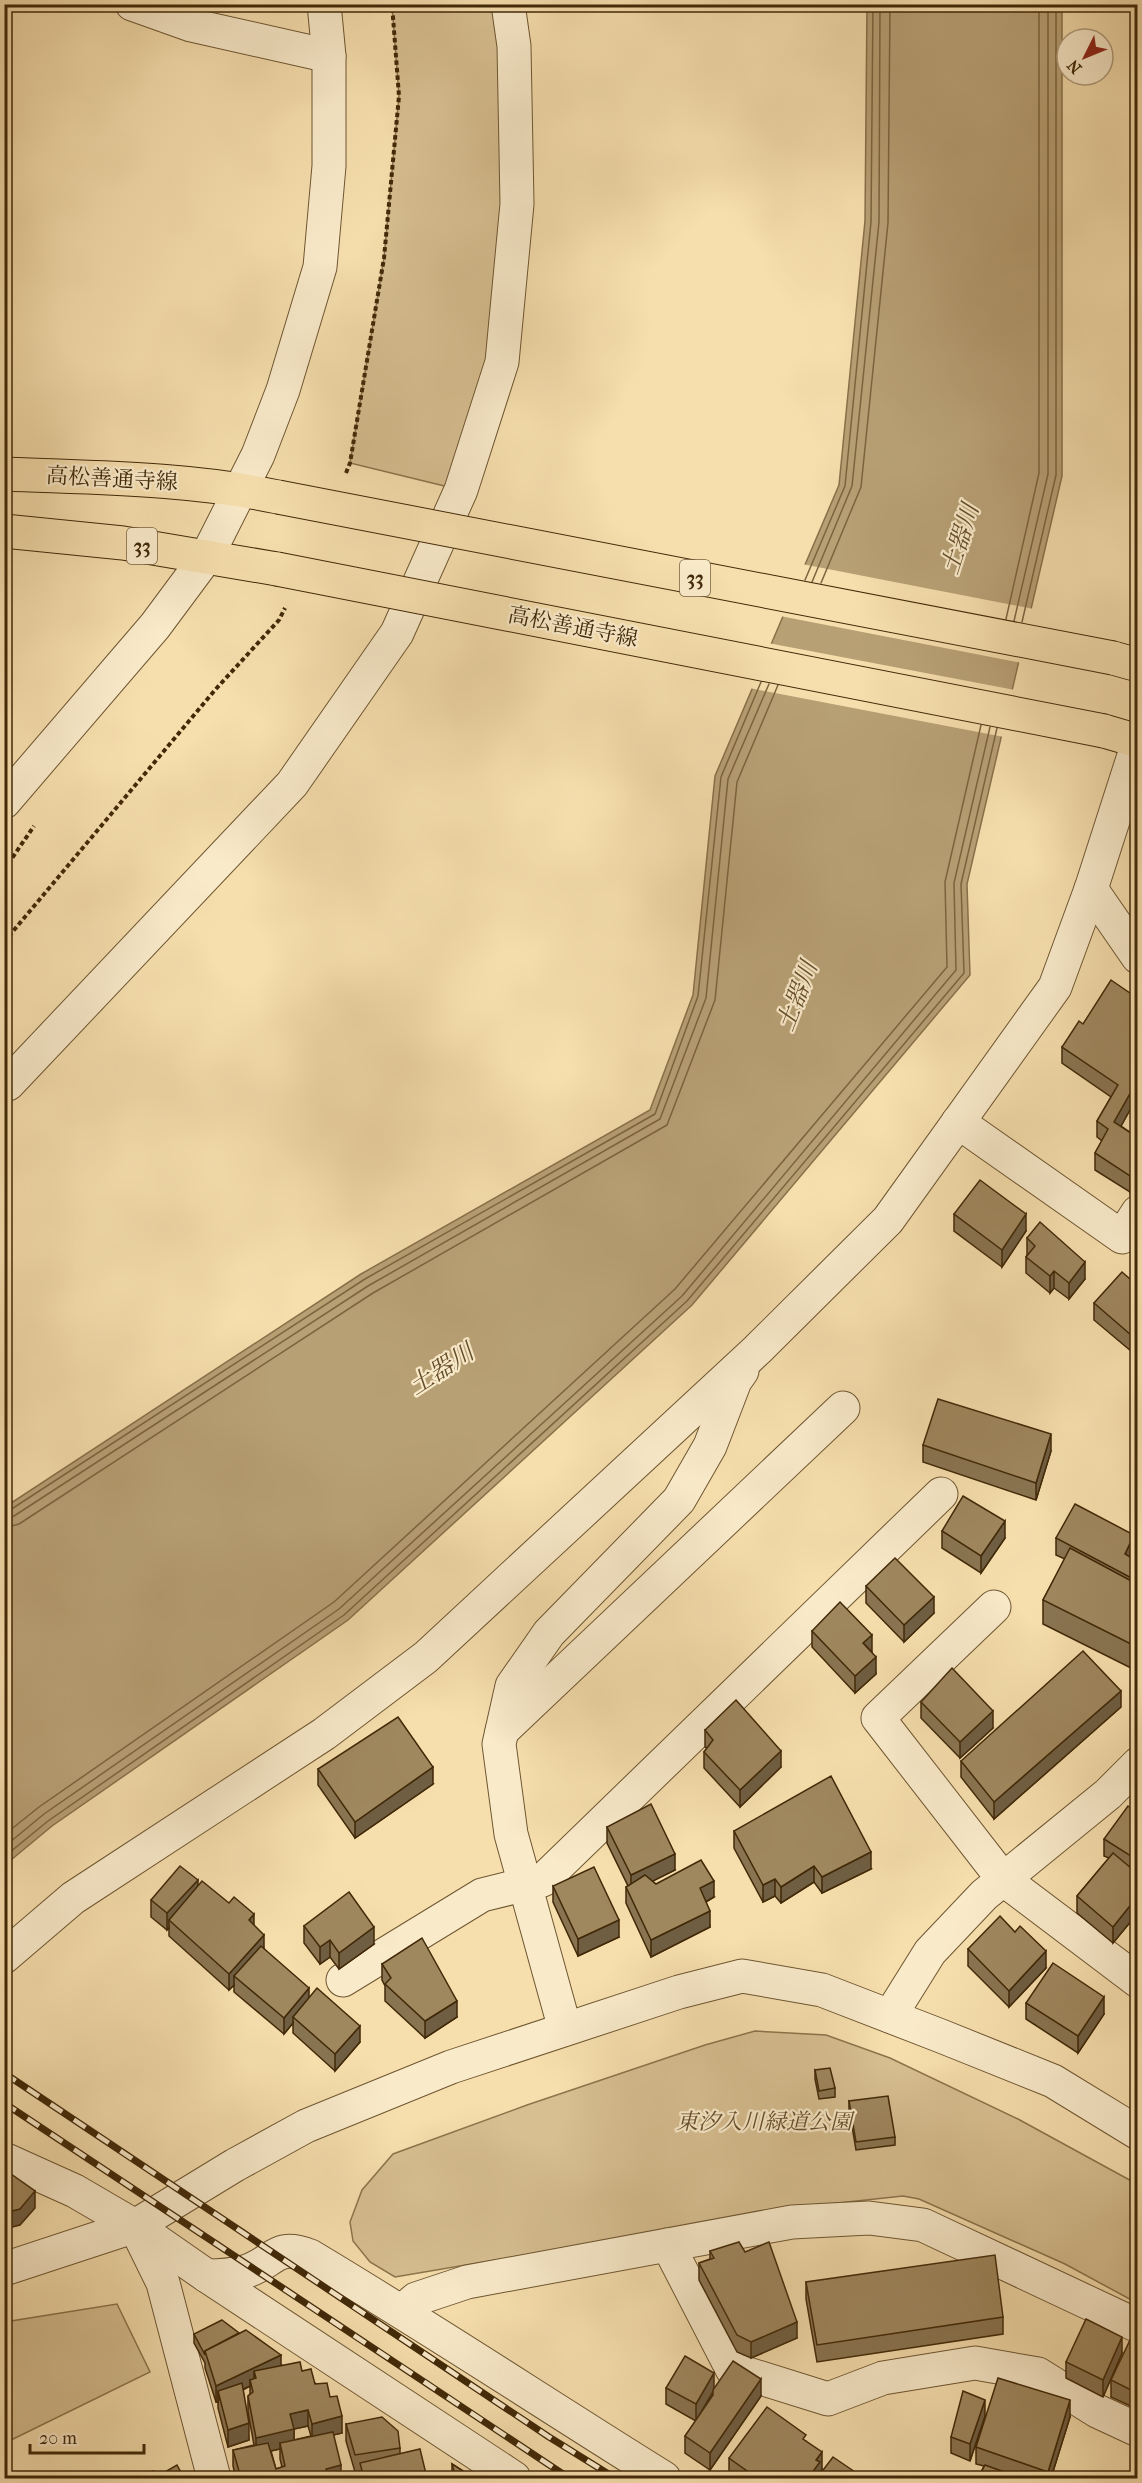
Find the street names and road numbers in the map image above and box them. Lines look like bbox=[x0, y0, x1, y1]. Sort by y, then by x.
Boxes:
street label: 高松善通寺線 bbox=[45, 463, 179, 495]
road number: 33 bbox=[127, 528, 157, 564]
road number: 33 bbox=[680, 560, 710, 596]
street label: 高松善通寺線 bbox=[506, 602, 640, 652]

